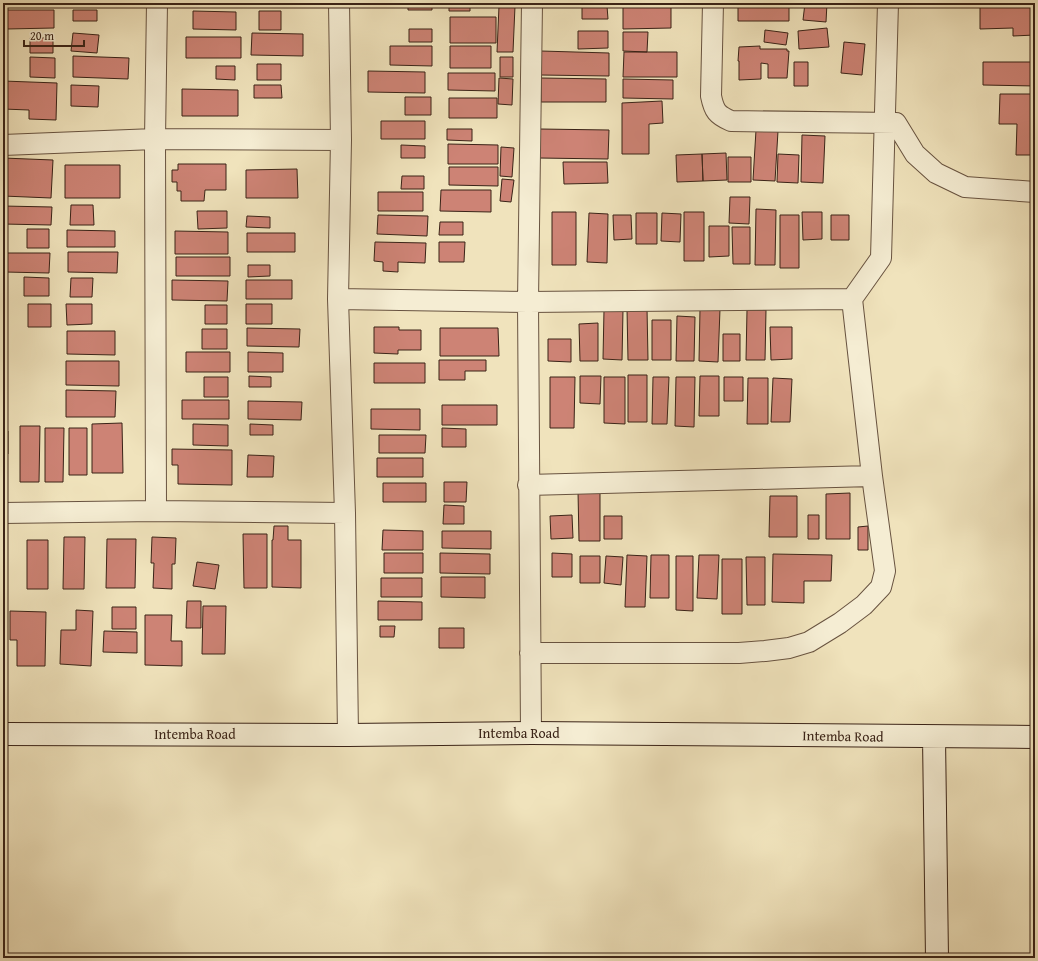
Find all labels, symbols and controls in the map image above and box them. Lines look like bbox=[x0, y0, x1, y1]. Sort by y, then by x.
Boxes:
scale bar bbox=[24, 22, 84, 48]
text: 20 m bbox=[30, 27, 54, 44]
street label: Intemba Road bbox=[478, 723, 560, 743]
street label: Intemba Road bbox=[154, 724, 236, 744]
street label: Intemba Road bbox=[802, 725, 884, 747]

